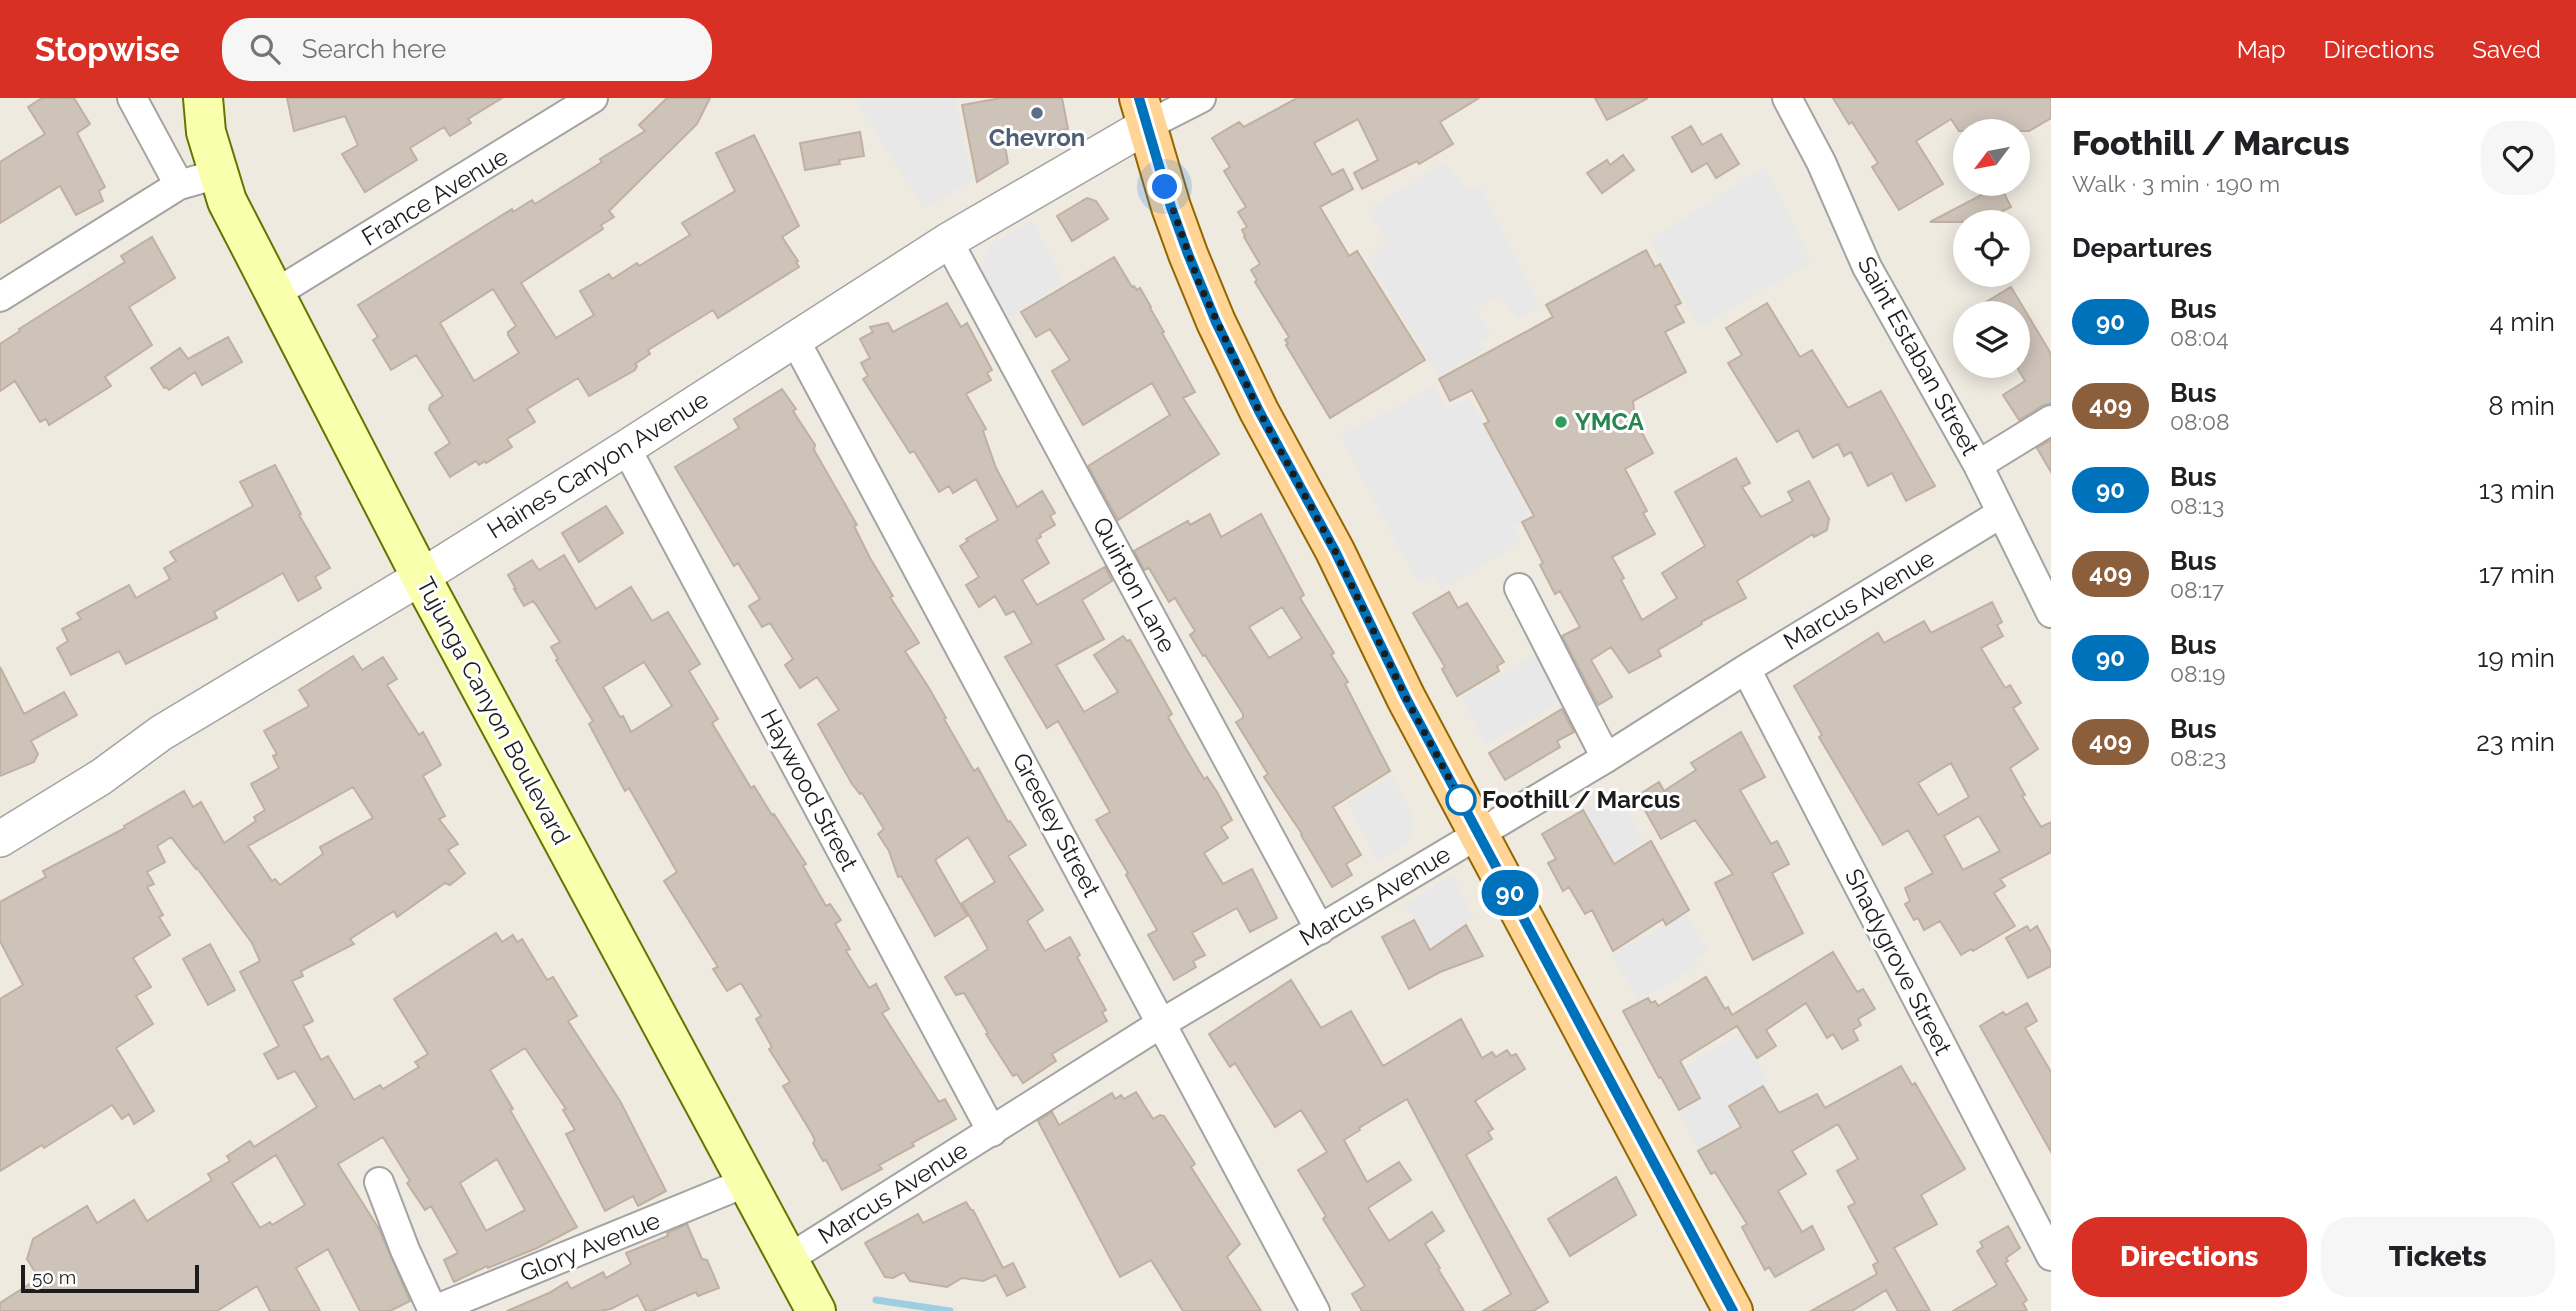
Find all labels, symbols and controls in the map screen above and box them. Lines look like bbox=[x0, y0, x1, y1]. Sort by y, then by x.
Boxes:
search box bbox=[222, 18, 712, 81]
text: Stopwise bbox=[35, 30, 180, 69]
icon: search bbox=[246, 30, 284, 68]
text: Search here bbox=[302, 34, 446, 64]
text: Map bbox=[2237, 35, 2286, 64]
text: Directions bbox=[2324, 35, 2434, 64]
text: Saved bbox=[2472, 35, 2541, 64]
marker: Chevron bbox=[1029, 105, 1045, 121]
north arrow bbox=[1953, 119, 2030, 196]
map controls bbox=[1953, 119, 2030, 378]
button: heart bbox=[2481, 121, 2555, 195]
place label: Chevron bbox=[989, 123, 1085, 152]
text: Foothill / Marcus bbox=[2072, 124, 2350, 163]
street label: France Avenue bbox=[356, 142, 513, 252]
your location bbox=[1147, 169, 1182, 204]
text: Walk · 3 min · 190 m bbox=[2072, 170, 2280, 197]
button: locate bbox=[1953, 210, 2030, 287]
text: Departures bbox=[2072, 233, 2212, 263]
street label: Saint Estaban Street bbox=[1852, 251, 1985, 460]
text: Bus bbox=[2170, 294, 2217, 324]
button: layers bbox=[1953, 301, 2030, 378]
text: 90 bbox=[2096, 307, 2125, 336]
text: 4 min bbox=[2489, 307, 2555, 337]
text: 08:04 bbox=[2170, 324, 2229, 351]
text: Bus bbox=[2170, 378, 2217, 408]
street label: Haines Canyon Avenue bbox=[482, 385, 714, 545]
text: 409 bbox=[2089, 391, 2132, 420]
text: 8 min bbox=[2488, 391, 2555, 421]
place label: YMCA bbox=[1575, 407, 1645, 436]
text: 08:08 bbox=[2170, 408, 2230, 435]
marker: YMCA bbox=[1553, 414, 1569, 430]
text: Bus bbox=[2170, 462, 2217, 492]
text: 90 bbox=[2096, 475, 2125, 504]
text: 13 min bbox=[2479, 475, 2555, 505]
text: 08:13 bbox=[2170, 492, 2224, 519]
street label: Quinton Lane bbox=[1087, 512, 1182, 657]
street label: Marcus Avenue bbox=[1778, 543, 1939, 656]
text: Bus bbox=[2170, 546, 2217, 576]
text: 409 bbox=[2089, 559, 2132, 588]
text: 17 min bbox=[2479, 559, 2555, 589]
street label: Tujunga Canyon Boulevard bbox=[411, 572, 576, 849]
text: 08:17 bbox=[2170, 576, 2224, 603]
text: Bus bbox=[2170, 630, 2217, 660]
text: 90 bbox=[2096, 643, 2125, 672]
text: 19 min bbox=[2477, 643, 2555, 673]
text: 08:19 bbox=[2170, 660, 2225, 687]
street label: Haywood Street bbox=[755, 704, 864, 875]
text: Bus bbox=[2170, 714, 2217, 744]
text: 409 bbox=[2089, 727, 2132, 756]
text: 23 min bbox=[2476, 727, 2555, 757]
text: 08:23 bbox=[2170, 744, 2226, 771]
street label: Greeley Street bbox=[1006, 748, 1106, 902]
marker: Foothill / Marcus bbox=[1446, 785, 1476, 815]
place label: Foothill / Marcus bbox=[1482, 785, 1680, 814]
street label: Marcus Avenue bbox=[1294, 839, 1455, 952]
street label: Shadygrove Street bbox=[1839, 864, 1958, 1060]
line badge: 90 bbox=[1478, 870, 1542, 916]
text: 90 bbox=[1496, 878, 1524, 907]
street label: Marcus Avenue bbox=[813, 1135, 973, 1250]
street label: Glory Avenue bbox=[516, 1205, 664, 1288]
button: Directions bbox=[2072, 1217, 2307, 1297]
button: Tickets bbox=[2321, 1217, 2555, 1297]
scale bar bbox=[21, 1262, 200, 1294]
text: 50 m bbox=[32, 1266, 76, 1288]

